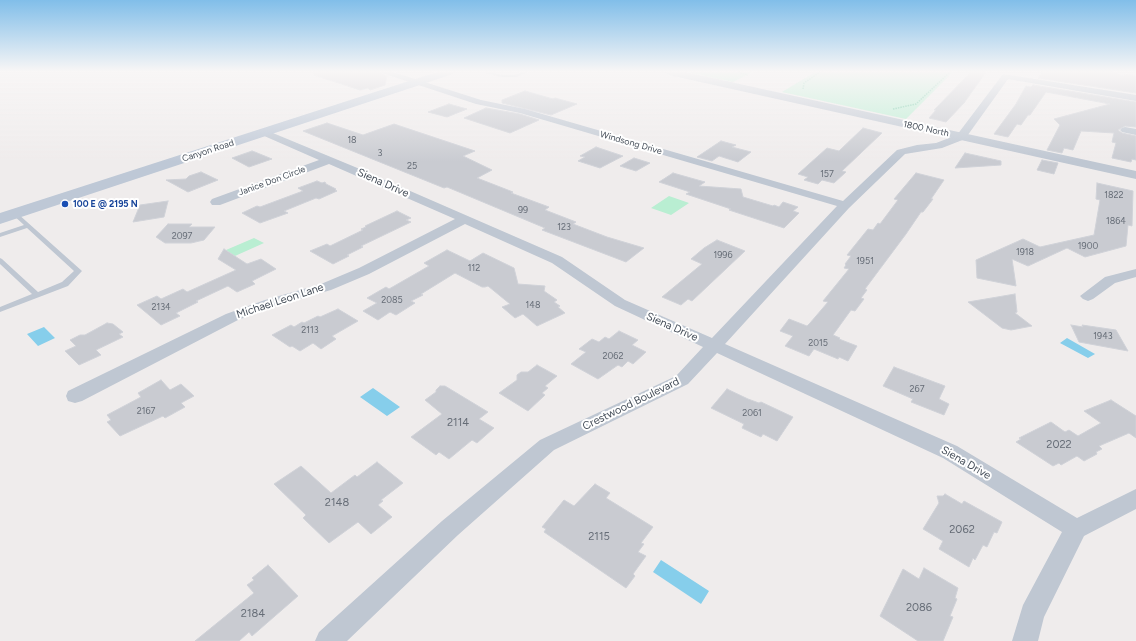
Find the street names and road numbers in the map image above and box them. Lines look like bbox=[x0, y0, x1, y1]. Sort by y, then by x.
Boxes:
street label: 1800 North bbox=[902, 119, 950, 139]
street label: Windsong Drive bbox=[599, 129, 663, 157]
street label: Canyon Road bbox=[181, 138, 235, 164]
street label: Janice Don Circle bbox=[237, 164, 307, 198]
street label: Siena Drive bbox=[355, 166, 411, 200]
street label: Michael Leon Lane bbox=[235, 281, 325, 321]
street label: Siena Drive bbox=[644, 310, 700, 344]
street label: Crestwood Boulevard bbox=[580, 375, 682, 433]
street label: Siena Drive bbox=[939, 443, 993, 483]

